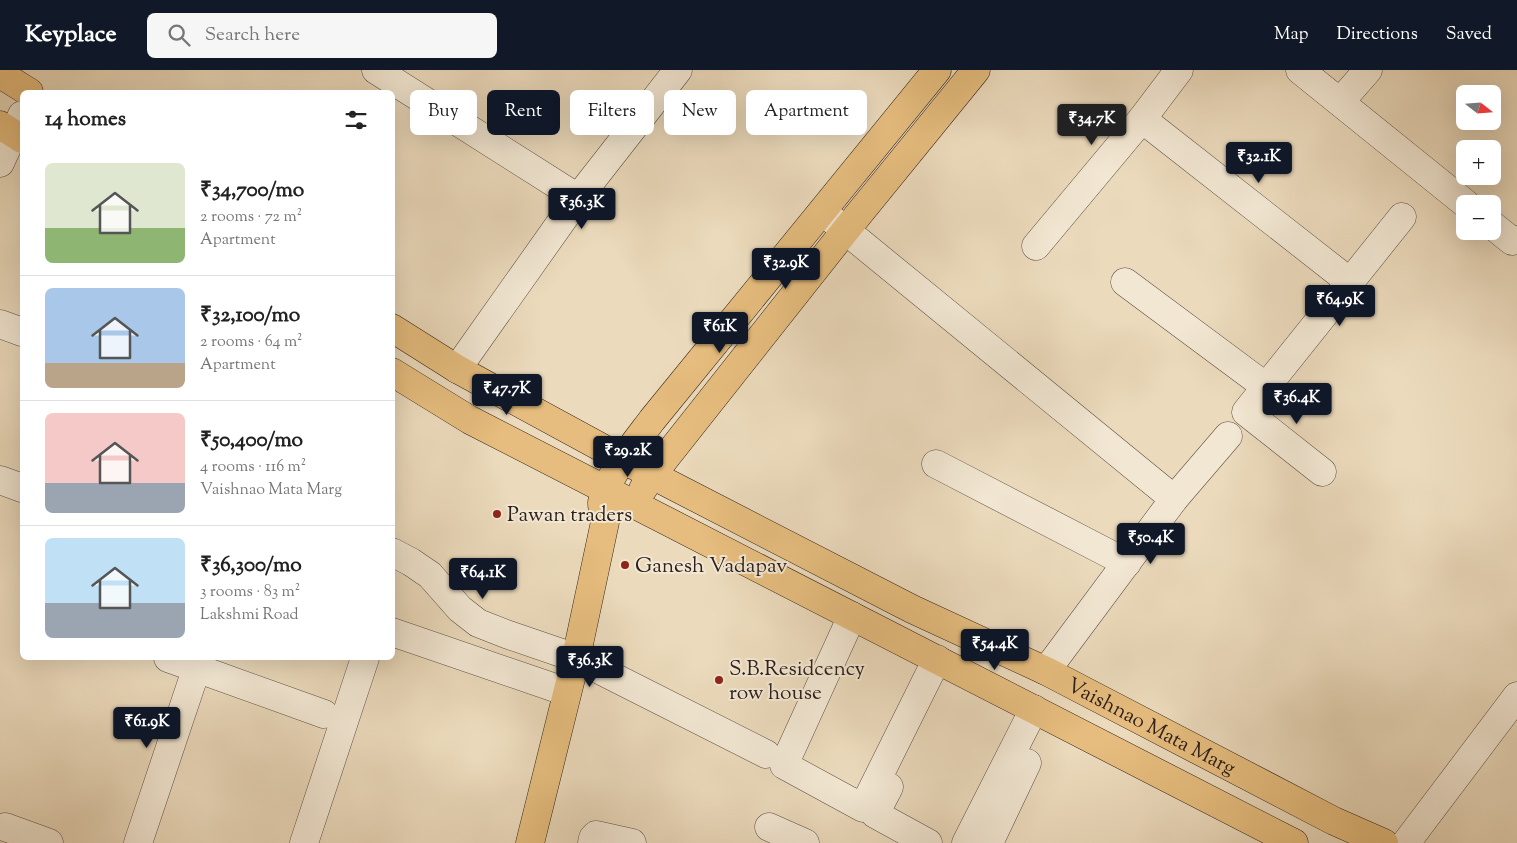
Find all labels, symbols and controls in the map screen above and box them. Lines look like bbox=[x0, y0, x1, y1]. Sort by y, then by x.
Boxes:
search box bbox=[147, 13, 497, 58]
text: Keyplace bbox=[25, 18, 117, 52]
icon: search bbox=[165, 21, 193, 49]
text: Search here bbox=[205, 22, 300, 49]
text: Map bbox=[1274, 22, 1309, 48]
text: Directions bbox=[1337, 22, 1418, 48]
text: Saved bbox=[1446, 22, 1492, 48]
north arrow bbox=[1456, 85, 1501, 130]
map controls bbox=[1456, 85, 1501, 240]
chip: Buy bbox=[410, 90, 477, 135]
chip: Rent bbox=[487, 90, 560, 135]
chip: Filters bbox=[570, 90, 654, 135]
chip: New bbox=[664, 90, 736, 135]
chip: Apartment bbox=[746, 90, 867, 135]
pin: ₹34.7K bbox=[1051, 104, 1133, 146]
text: 14 homes bbox=[45, 105, 126, 135]
icon: filters bbox=[342, 106, 370, 134]
text: ₹34.7K bbox=[1068, 108, 1116, 131]
button: + bbox=[1456, 140, 1501, 185]
pin: ₹32.1K bbox=[1218, 142, 1300, 184]
text: ₹32.1K bbox=[1237, 146, 1281, 169]
text: ₹34,700/mo bbox=[200, 176, 304, 206]
icon: home bbox=[85, 183, 145, 243]
pin: ₹36.3K bbox=[541, 188, 623, 230]
text: ₹36.3K bbox=[559, 192, 605, 215]
button: − bbox=[1456, 195, 1501, 240]
text: 2 rooms · 72 m² bbox=[200, 206, 302, 229]
text: Apartment bbox=[200, 229, 276, 252]
pin: ₹32.9K bbox=[745, 248, 827, 290]
text: ₹32.9K bbox=[763, 252, 809, 275]
pin: ₹64.9K bbox=[1299, 284, 1381, 327]
text: ₹64.9K bbox=[1316, 289, 1364, 312]
text: ₹32,100/mo bbox=[200, 301, 300, 331]
icon: home bbox=[85, 308, 145, 368]
pin: ₹61K bbox=[690, 312, 750, 354]
text: ₹61K bbox=[703, 316, 737, 339]
text: 2 rooms · 64 m² bbox=[200, 331, 303, 354]
text: Apartment bbox=[200, 354, 276, 377]
pin: ₹47.7K bbox=[466, 374, 548, 416]
text: ₹47.7K bbox=[483, 378, 531, 401]
pin: ₹36.4K bbox=[1256, 382, 1338, 425]
text: ₹36.4K bbox=[1274, 387, 1320, 410]
text: ₹50,400/mo bbox=[200, 426, 303, 456]
icon: home bbox=[85, 433, 145, 493]
pin: ₹29.2K bbox=[587, 436, 669, 478]
text: ₹29.2K bbox=[604, 440, 652, 463]
text: 4 rooms · 116 m² bbox=[200, 456, 306, 479]
text: Vaishnao Mata Marg bbox=[200, 479, 342, 502]
place label: Pawan traders bbox=[507, 501, 632, 531]
marker: Pawan traders bbox=[491, 508, 503, 520]
pin: ₹50.4K bbox=[1110, 522, 1192, 565]
text: ₹50.4K bbox=[1128, 527, 1174, 550]
text: ₹36,300/mo bbox=[200, 551, 302, 581]
place label: Ganesh Vadapav bbox=[635, 552, 787, 582]
icon: home bbox=[85, 558, 145, 618]
pin: ₹64.1K bbox=[442, 558, 524, 600]
marker: Ganesh Vadapav bbox=[619, 559, 631, 571]
text: ₹64.1K bbox=[460, 562, 506, 585]
text: 3 rooms · 83 m² bbox=[200, 581, 300, 604]
text: Lakshmi Road bbox=[200, 604, 299, 627]
pin: ₹54.4K bbox=[954, 628, 1036, 671]
text: ₹54.4K bbox=[972, 633, 1018, 656]
pin: ₹36.3K bbox=[549, 646, 631, 688]
text: ₹36.3K bbox=[567, 650, 613, 673]
place label: S.B.Residcency row house bbox=[729, 655, 866, 709]
street label: Vaishnao Mata Marg bbox=[1061, 671, 1240, 784]
marker: S.B.Residcency row house bbox=[713, 674, 725, 686]
pin: ₹61.9K bbox=[106, 706, 188, 749]
text: ₹61.9K bbox=[124, 711, 170, 734]

